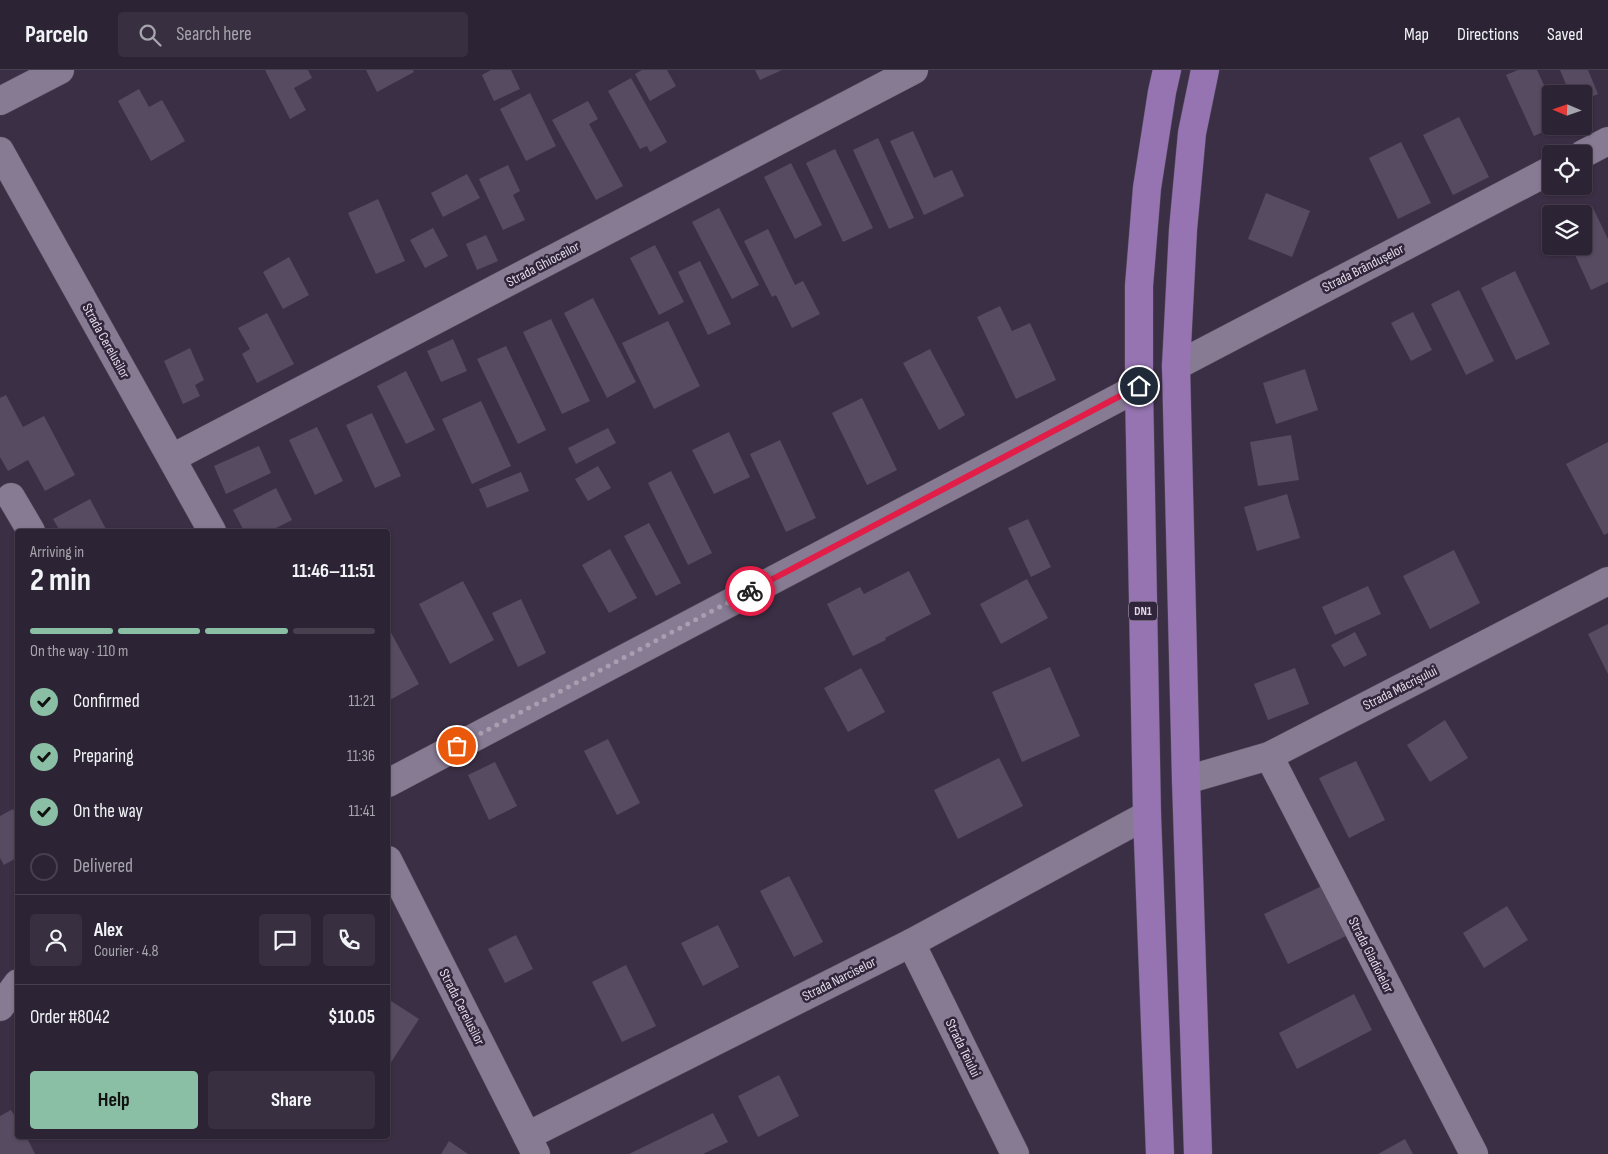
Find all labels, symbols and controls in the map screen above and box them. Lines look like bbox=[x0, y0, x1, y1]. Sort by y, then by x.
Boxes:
search box bbox=[118, 12, 468, 57]
text: Parcelo bbox=[25, 20, 88, 49]
icon: search bbox=[136, 21, 164, 49]
text: Search here bbox=[176, 23, 252, 46]
text: Map bbox=[1404, 24, 1429, 45]
text: Directions bbox=[1457, 24, 1519, 45]
text: Saved bbox=[1547, 24, 1583, 45]
north arrow bbox=[1542, 85, 1592, 135]
map controls bbox=[1542, 85, 1592, 255]
button: locate bbox=[1542, 145, 1592, 195]
button: layers bbox=[1542, 205, 1592, 255]
street label: Strada Ghioceilor bbox=[503, 238, 583, 290]
street label: Strada Brândușelor bbox=[1319, 240, 1407, 296]
street label: Strada Cerelusilor bbox=[78, 301, 134, 381]
pin bbox=[1118, 365, 1160, 407]
icon: home bbox=[1125, 372, 1153, 400]
text: Arriving in bbox=[30, 543, 84, 562]
text: 11:46–11:51 bbox=[292, 560, 375, 583]
text: 2 min bbox=[30, 561, 91, 600]
courier bbox=[725, 566, 775, 616]
icon: bike bbox=[736, 577, 764, 605]
road number: DN1 bbox=[1129, 602, 1157, 620]
text: On the way · 110 m bbox=[30, 642, 128, 661]
street label: Strada Măcrișului bbox=[1360, 662, 1440, 714]
icon: check bbox=[30, 688, 58, 716]
text: Confirmed bbox=[73, 690, 140, 713]
text: 11:21 bbox=[349, 692, 375, 711]
pin bbox=[436, 725, 478, 767]
icon: bag bbox=[443, 732, 471, 760]
icon: check bbox=[30, 743, 58, 771]
text: Preparing bbox=[73, 745, 134, 768]
text: 11:36 bbox=[347, 747, 375, 766]
icon: check bbox=[30, 798, 58, 826]
text: On the way bbox=[73, 800, 143, 823]
text: 11:41 bbox=[348, 802, 375, 821]
text: Delivered bbox=[73, 855, 133, 878]
button: person bbox=[30, 914, 82, 966]
button: chat bbox=[259, 914, 311, 966]
button: phone bbox=[323, 914, 375, 966]
street label: Strada Gladiolelor bbox=[1345, 914, 1397, 996]
text: Alex bbox=[94, 919, 123, 942]
text: Courier · 4.8 bbox=[94, 942, 158, 961]
street label: Strada Narciselor bbox=[799, 953, 879, 1005]
street label: Strada Cerelusilor bbox=[436, 966, 488, 1048]
text: Order #8042 bbox=[30, 1006, 110, 1029]
text: $10.05 bbox=[328, 1006, 375, 1029]
street label: Strada Teiului bbox=[942, 1016, 984, 1080]
button: Help bbox=[30, 1071, 198, 1129]
button: Share bbox=[208, 1071, 375, 1129]

